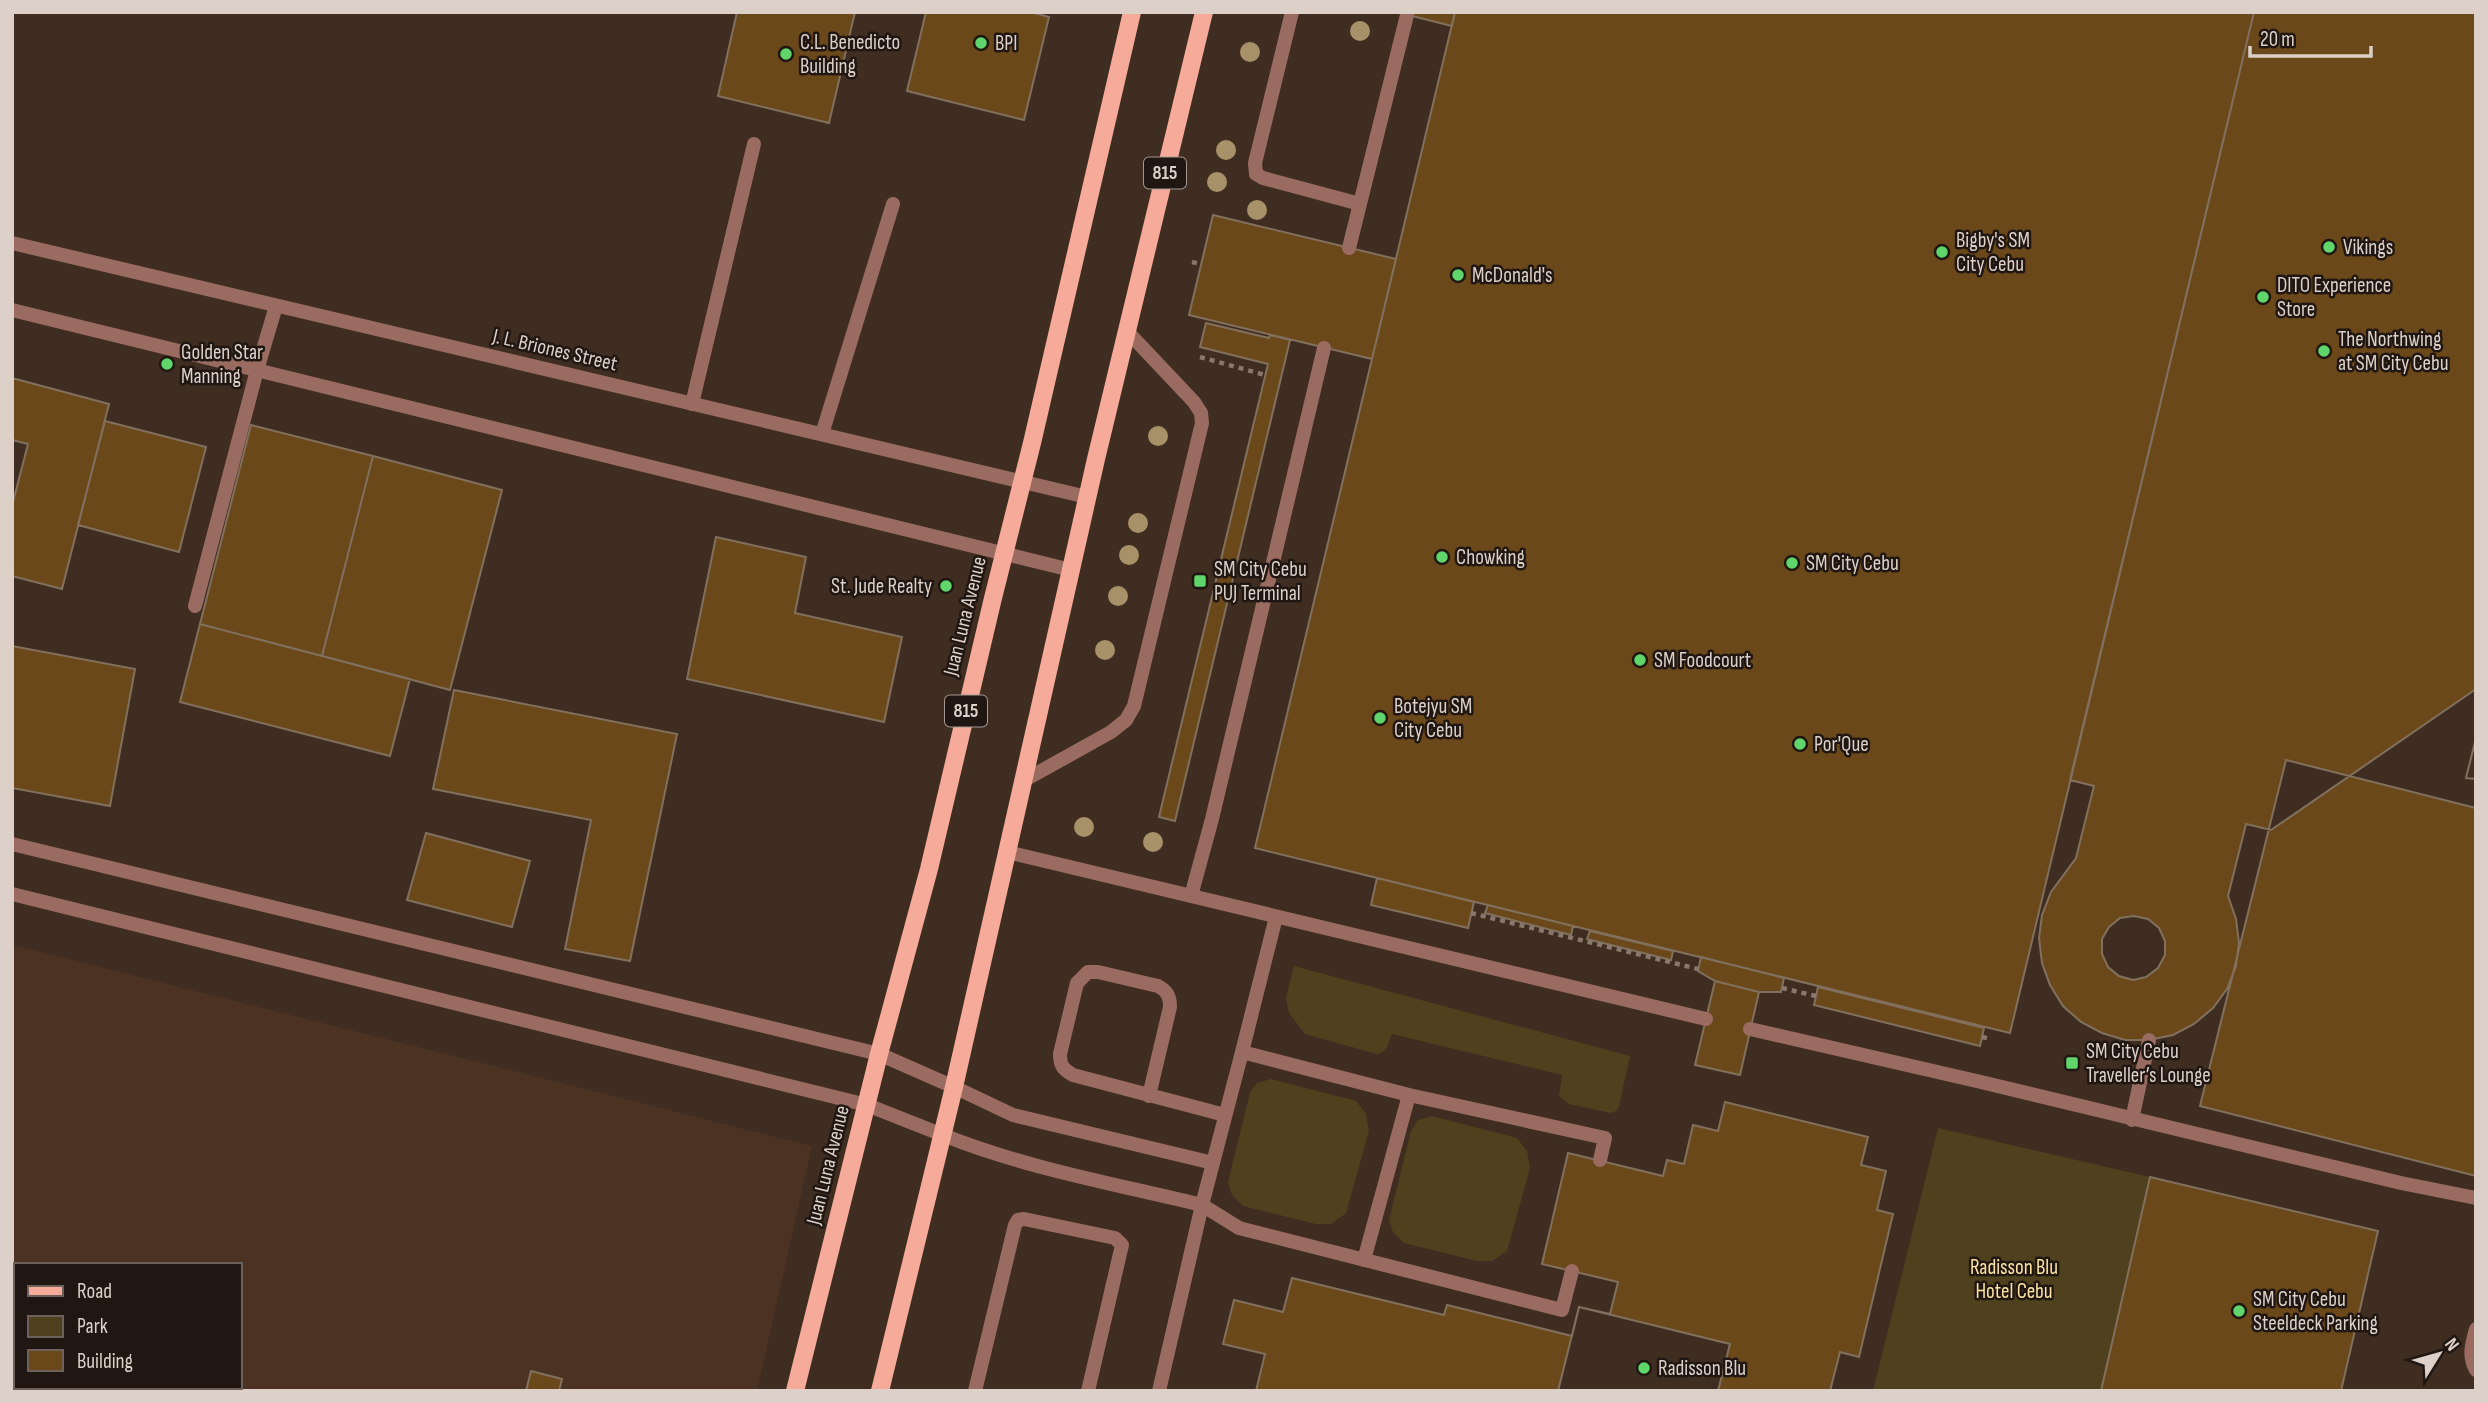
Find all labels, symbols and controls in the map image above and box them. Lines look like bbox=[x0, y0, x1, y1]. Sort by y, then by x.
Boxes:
scale bar bbox=[2250, 14, 2371, 58]
text: 20 m bbox=[2260, 27, 2295, 52]
place label: C.L. Benedicto Building bbox=[800, 30, 900, 79]
place label: BPI bbox=[995, 31, 1017, 56]
marker: BPI bbox=[973, 35, 989, 51]
marker: C.L. Benedicto Building bbox=[778, 46, 794, 62]
road number: 815 bbox=[1144, 158, 1186, 188]
place label: Bigby's SM City Cebu bbox=[1956, 228, 2030, 277]
place label: Vikings bbox=[2343, 235, 2393, 260]
marker: Vikings bbox=[2321, 239, 2337, 255]
marker: Bigby's SM City Cebu bbox=[1934, 244, 1950, 260]
place label: McDonald's bbox=[1472, 263, 1553, 288]
marker: McDonald's bbox=[1450, 267, 1466, 283]
place label: DITO Experience Store bbox=[2277, 273, 2391, 322]
marker: DITO Experience Store bbox=[2255, 289, 2271, 305]
street label: J. L. Briones Street bbox=[489, 323, 620, 376]
place label: The Northwing at SM City Cebu bbox=[2338, 327, 2449, 376]
place label: Golden Star Manning bbox=[181, 340, 263, 389]
marker: The Northwing at SM City Cebu bbox=[2316, 343, 2332, 359]
marker: Golden Star Manning bbox=[159, 356, 175, 372]
place label: Chowking bbox=[1456, 545, 1525, 570]
marker: Chowking bbox=[1434, 549, 1450, 565]
place label: SM City Cebu bbox=[1806, 551, 1899, 576]
street label: Juan Luna Avenue bbox=[938, 554, 992, 679]
marker: SM City Cebu bbox=[1784, 555, 1800, 571]
place label: SM City Cebu PUJ Terminal bbox=[1214, 557, 1307, 606]
marker: SM City Cebu PUJ Terminal bbox=[1192, 573, 1208, 589]
place label: St. Jude Realty bbox=[831, 574, 932, 599]
marker: St. Jude Realty bbox=[938, 578, 954, 594]
place label: SM Foodcourt bbox=[1654, 648, 1751, 673]
marker: SM Foodcourt bbox=[1632, 652, 1648, 668]
place label: Botejyu SM City Cebu bbox=[1394, 694, 1472, 743]
road number: 815 bbox=[945, 696, 987, 726]
marker: Botejyu SM City Cebu bbox=[1372, 710, 1388, 726]
place label: Por'Que bbox=[1814, 732, 1869, 757]
marker: Por'Que bbox=[1792, 736, 1808, 752]
place label: SM City Cebu Traveller’s Lounge bbox=[2086, 1039, 2211, 1088]
marker: SM City Cebu Traveller’s Lounge bbox=[2064, 1055, 2080, 1071]
street label: Juan Luna Avenue bbox=[801, 1103, 855, 1228]
park label: Radisson Blu Hotel Cebu bbox=[1970, 1255, 2058, 1304]
legend bbox=[14, 1263, 242, 1389]
text: Road bbox=[77, 1279, 112, 1304]
place label: SM City Cebu Steeldeck Parking bbox=[2253, 1287, 2378, 1336]
marker: SM City Cebu Steeldeck Parking bbox=[2231, 1303, 2247, 1319]
text: Park bbox=[77, 1314, 108, 1339]
north arrow bbox=[2404, 1319, 2474, 1389]
text: N bbox=[2439, 1334, 2464, 1356]
text: Building bbox=[77, 1349, 133, 1374]
place label: Radisson Blu bbox=[1658, 1356, 1746, 1381]
marker: Radisson Blu bbox=[1636, 1360, 1652, 1376]

